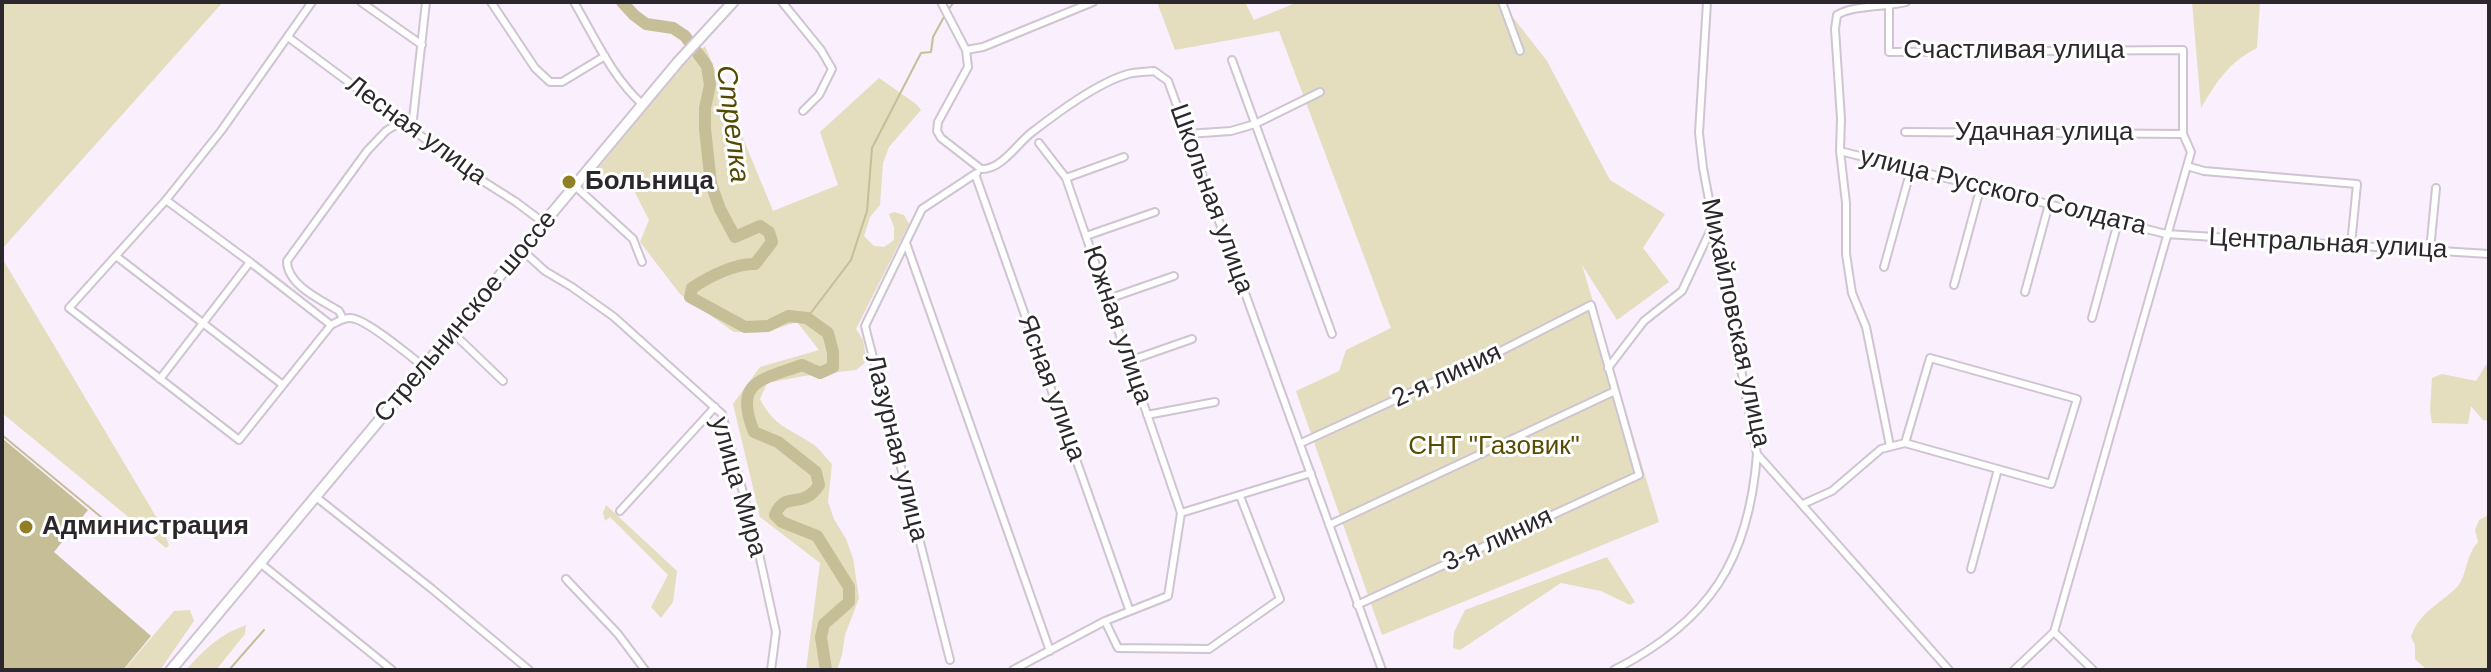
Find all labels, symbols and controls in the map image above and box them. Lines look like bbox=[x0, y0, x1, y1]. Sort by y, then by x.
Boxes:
street label: Счастливая улица bbox=[1903, 35, 2125, 67]
water label: Стрелка bbox=[708, 63, 756, 185]
street label: Лесная улица bbox=[340, 70, 492, 192]
street label: Школьная улица bbox=[1162, 100, 1260, 298]
street label: Удачная улица bbox=[1955, 117, 2133, 149]
street label: улица Русского Солдата bbox=[1856, 141, 2150, 243]
place label: Больница bbox=[585, 166, 714, 198]
marker: Больница bbox=[560, 173, 578, 191]
street label: Михайловская улица bbox=[1693, 196, 1777, 450]
street label: Стрельнинское шоссе bbox=[368, 205, 564, 429]
street label: Центральная улица bbox=[2208, 222, 2448, 266]
street label: Южная улица bbox=[1075, 242, 1159, 408]
street label: Ясная улица bbox=[1010, 311, 1092, 465]
street label: 2-я линия bbox=[1387, 337, 1507, 415]
street label: Лазурная улица bbox=[858, 351, 934, 545]
street label: улица Мира bbox=[703, 414, 773, 560]
park label: СНТ "Газовик" bbox=[1408, 431, 1580, 463]
street label: 3-я линия bbox=[1438, 501, 1558, 579]
place label: Администрация bbox=[42, 511, 249, 543]
marker: Администрация bbox=[17, 518, 35, 536]

